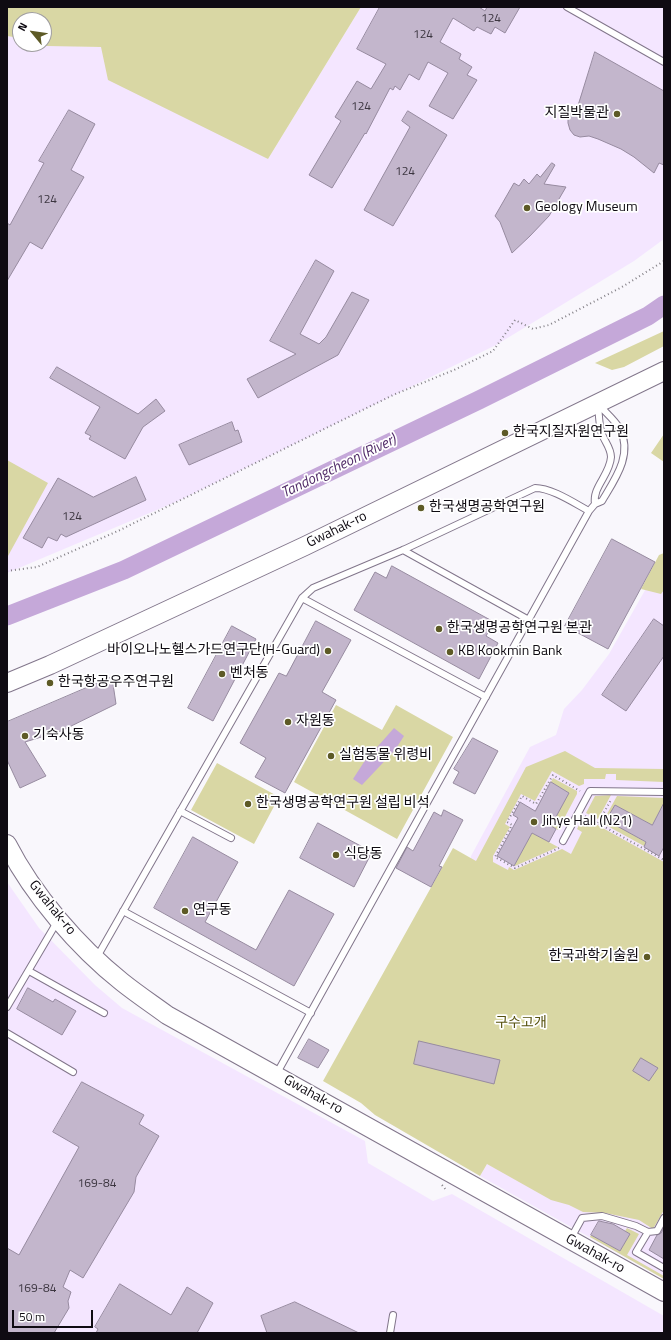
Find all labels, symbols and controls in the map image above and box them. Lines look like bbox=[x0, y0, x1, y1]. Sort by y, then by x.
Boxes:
north arrow bbox=[12, 12, 52, 52]
house number: 124 bbox=[481, 12, 501, 26]
text: N bbox=[14, 19, 31, 34]
house number: 124 bbox=[413, 28, 433, 42]
house number: 124 bbox=[351, 100, 371, 114]
place label: 지질박물관 bbox=[545, 106, 609, 122]
marker: 지질박물관 bbox=[612, 109, 622, 119]
house number: 124 bbox=[395, 165, 415, 179]
house number: 124 bbox=[37, 193, 57, 207]
place label: Geology Museum bbox=[535, 200, 638, 216]
marker: Geology Museum bbox=[522, 203, 532, 213]
place label: 한국지질자원연구원 bbox=[513, 425, 629, 441]
marker: 한국지질자원연구원 bbox=[500, 428, 510, 438]
water label: Tandongcheon (River) bbox=[279, 431, 399, 503]
place label: 한국생명공학연구원 bbox=[429, 500, 545, 516]
marker: 한국생명공학연구원 bbox=[416, 503, 426, 513]
street label: Gwahak-ro bbox=[304, 508, 370, 552]
house number: 124 bbox=[62, 510, 82, 524]
place label: 한국생명공학연구원 본관 bbox=[447, 621, 592, 637]
marker: 한국생명공학연구원 본관 bbox=[434, 624, 444, 634]
place label: 바이오나노헬스가드연구단(H-Guard) bbox=[107, 643, 320, 659]
place label: KB Kookmin Bank bbox=[458, 644, 562, 660]
marker: 바이오나노헬스가드연구단(H-Guard) bbox=[323, 646, 333, 656]
marker: KB Kookmin Bank bbox=[445, 647, 455, 657]
place label: 벤처동 bbox=[230, 666, 269, 682]
marker: 벤처동 bbox=[217, 669, 227, 679]
place label: 한국항공우주연구원 bbox=[58, 675, 174, 691]
marker: 한국항공우주연구원 bbox=[45, 678, 55, 688]
place label: 자원동 bbox=[296, 714, 335, 730]
marker: 자원동 bbox=[283, 717, 293, 727]
place label: 기숙사동 bbox=[33, 728, 85, 744]
marker: 기숙사동 bbox=[20, 731, 30, 741]
place label: 실험동물 위령비 bbox=[339, 748, 432, 764]
marker: 실험동물 위령비 bbox=[326, 751, 336, 761]
place label: 한국생명공학연구원 설립 비석 bbox=[256, 796, 430, 812]
marker: 한국생명공학연구원 설립 비석 bbox=[243, 799, 253, 809]
place label: Jihye Hall (N21) bbox=[542, 814, 632, 830]
marker: Jihye Hall (N21) bbox=[529, 817, 539, 827]
place label: 식당동 bbox=[344, 847, 383, 863]
marker: 식당동 bbox=[331, 850, 341, 860]
street label: Gwahak-ro bbox=[25, 877, 79, 939]
place label: 연구동 bbox=[193, 903, 232, 919]
marker: 연구동 bbox=[180, 906, 190, 916]
place label: 한국과학기술원 bbox=[549, 949, 639, 965]
marker: 한국과학기술원 bbox=[642, 952, 652, 962]
park label: 구수고개 bbox=[495, 1016, 547, 1032]
street label: Gwahak-ro bbox=[280, 1072, 346, 1118]
house number: 169-84 bbox=[78, 1177, 116, 1191]
street label: Gwahak-ro bbox=[562, 1231, 628, 1277]
house number: 169-84 bbox=[18, 1282, 56, 1296]
scale bar bbox=[14, 1302, 95, 1328]
text: 50 m bbox=[19, 1307, 45, 1326]

